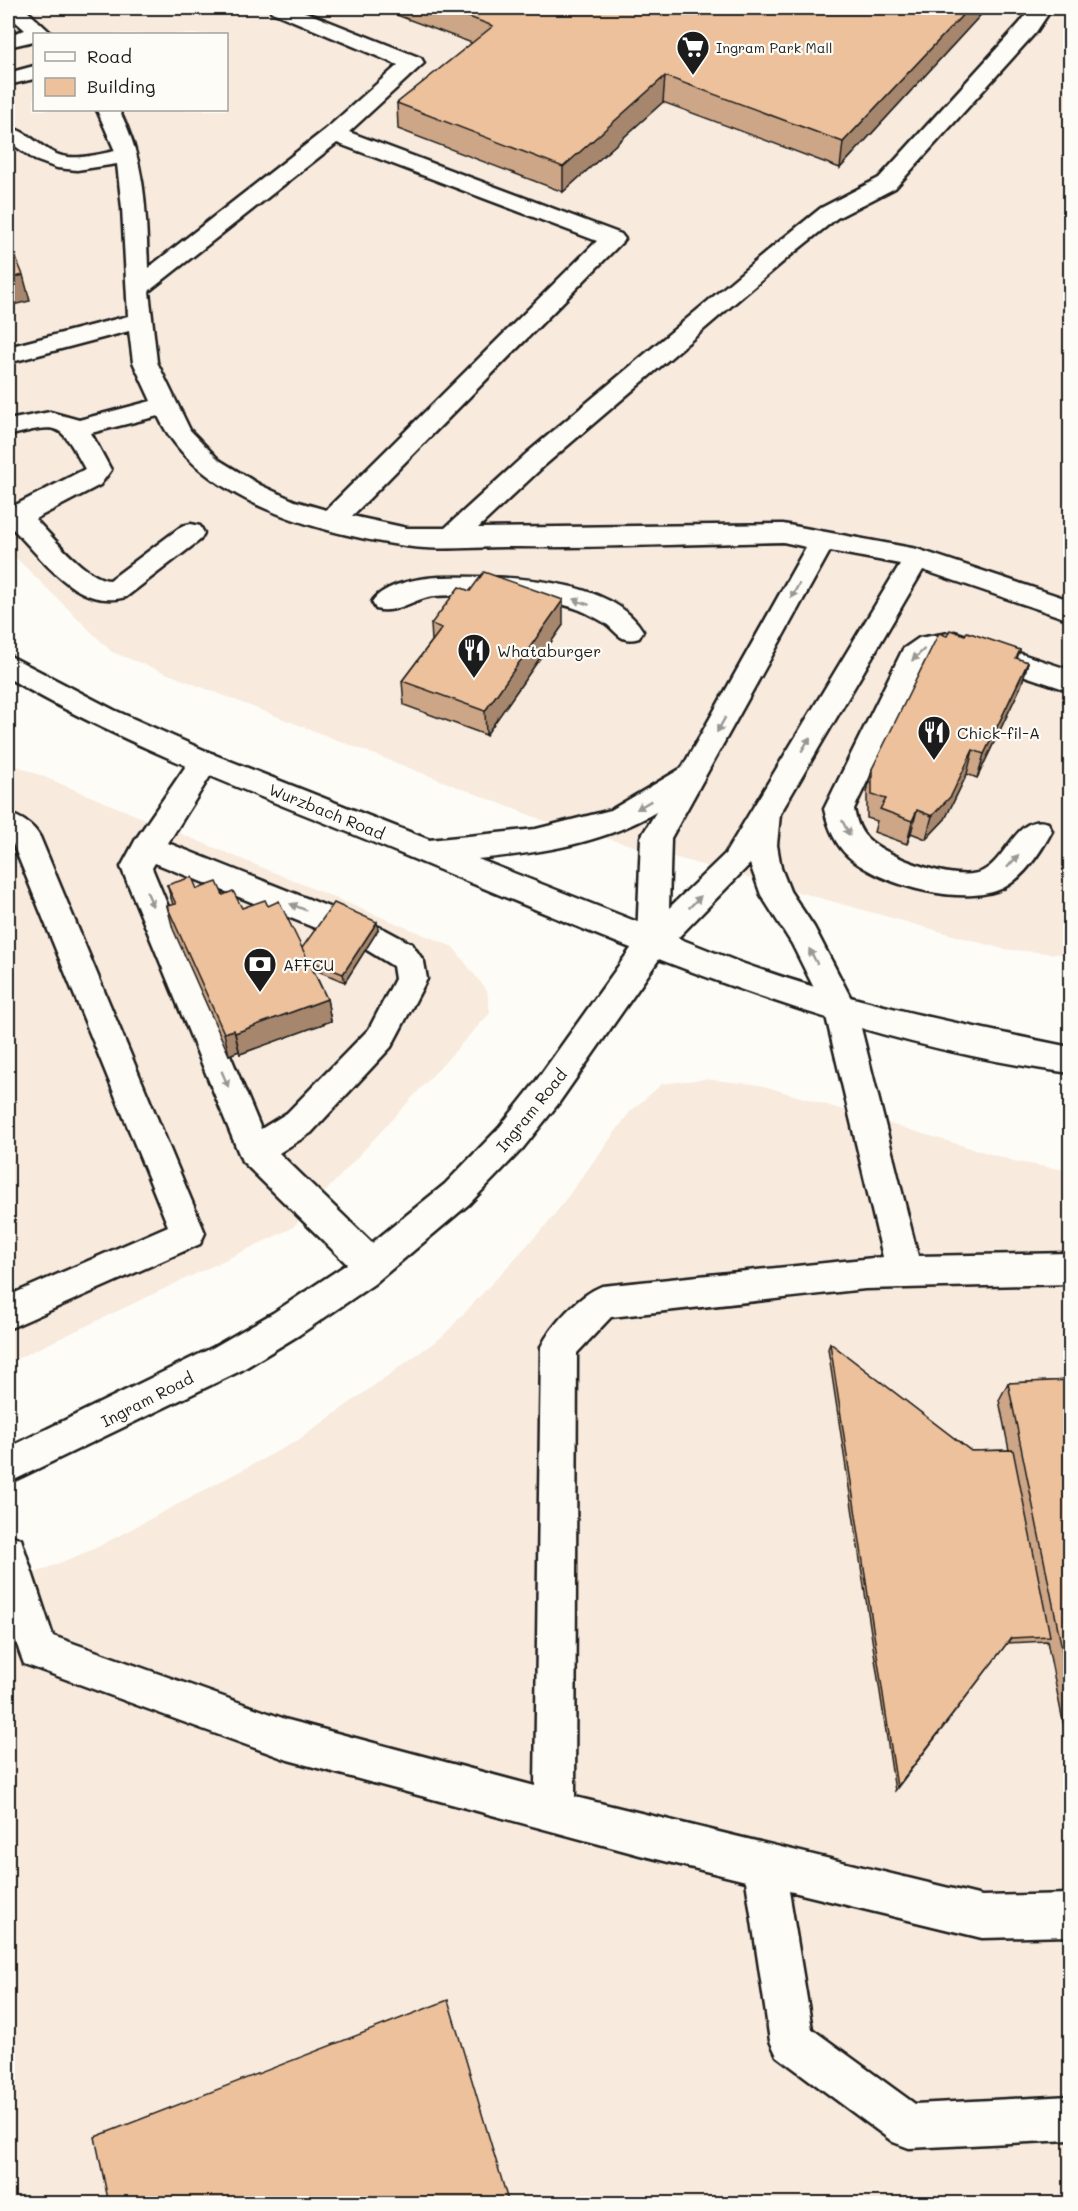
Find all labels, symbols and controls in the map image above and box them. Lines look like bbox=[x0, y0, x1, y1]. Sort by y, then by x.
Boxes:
supermarket icon: Ingram Park Mall bbox=[675, 29, 711, 76]
legend bbox=[33, 33, 228, 111]
place label: Ingram Park Mall bbox=[716, 38, 833, 57]
text: Road bbox=[87, 44, 132, 68]
text: Building bbox=[87, 74, 155, 98]
one-way arrow bbox=[790, 583, 800, 600]
one-way arrow bbox=[572, 596, 590, 606]
restaurant icon: Whataburger bbox=[456, 632, 492, 679]
place label: Whataburger bbox=[497, 640, 601, 661]
one-way arrow bbox=[910, 648, 925, 662]
restaurant icon: Chick-fil-A bbox=[916, 714, 952, 761]
one-way arrow bbox=[716, 716, 726, 733]
place label: Chick-fil-A bbox=[957, 722, 1040, 743]
one-way arrow bbox=[801, 736, 812, 752]
street label: Wurzbach Road bbox=[266, 778, 388, 844]
one-way arrow bbox=[636, 799, 652, 810]
one-way arrow bbox=[840, 819, 850, 837]
one-way arrow bbox=[1006, 854, 1019, 869]
one-way arrow bbox=[145, 891, 155, 909]
one-way arrow bbox=[687, 896, 701, 910]
one-way arrow bbox=[289, 902, 307, 911]
bank icon: AFFCU bbox=[242, 946, 278, 993]
one-way arrow bbox=[808, 947, 818, 964]
place label: AFFCU bbox=[283, 954, 334, 975]
street label: Ingram Road bbox=[491, 1064, 571, 1156]
one-way arrow bbox=[220, 1071, 230, 1089]
street label: Ingram Road bbox=[97, 1367, 197, 1431]

